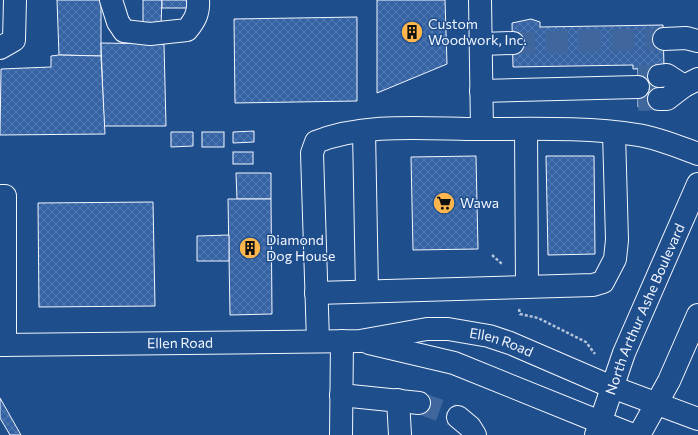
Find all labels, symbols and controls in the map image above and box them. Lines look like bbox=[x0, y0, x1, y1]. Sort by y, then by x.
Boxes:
place label: Custom Woodwork, Inc. bbox=[428, 15, 527, 48]
building icon: Custom Woodwork, Inc. bbox=[399, 19, 425, 45]
supermarket icon: Wawa bbox=[431, 190, 457, 216]
place label: Wawa bbox=[460, 194, 499, 211]
street label: North Arthur Ashe Boulevard bbox=[601, 221, 688, 397]
place label: Diamond Dog House bbox=[266, 231, 335, 264]
building icon: Diamond Dog House bbox=[237, 235, 263, 261]
street label: Ellen Road bbox=[468, 324, 536, 360]
street label: Ellen Road bbox=[147, 334, 213, 351]

